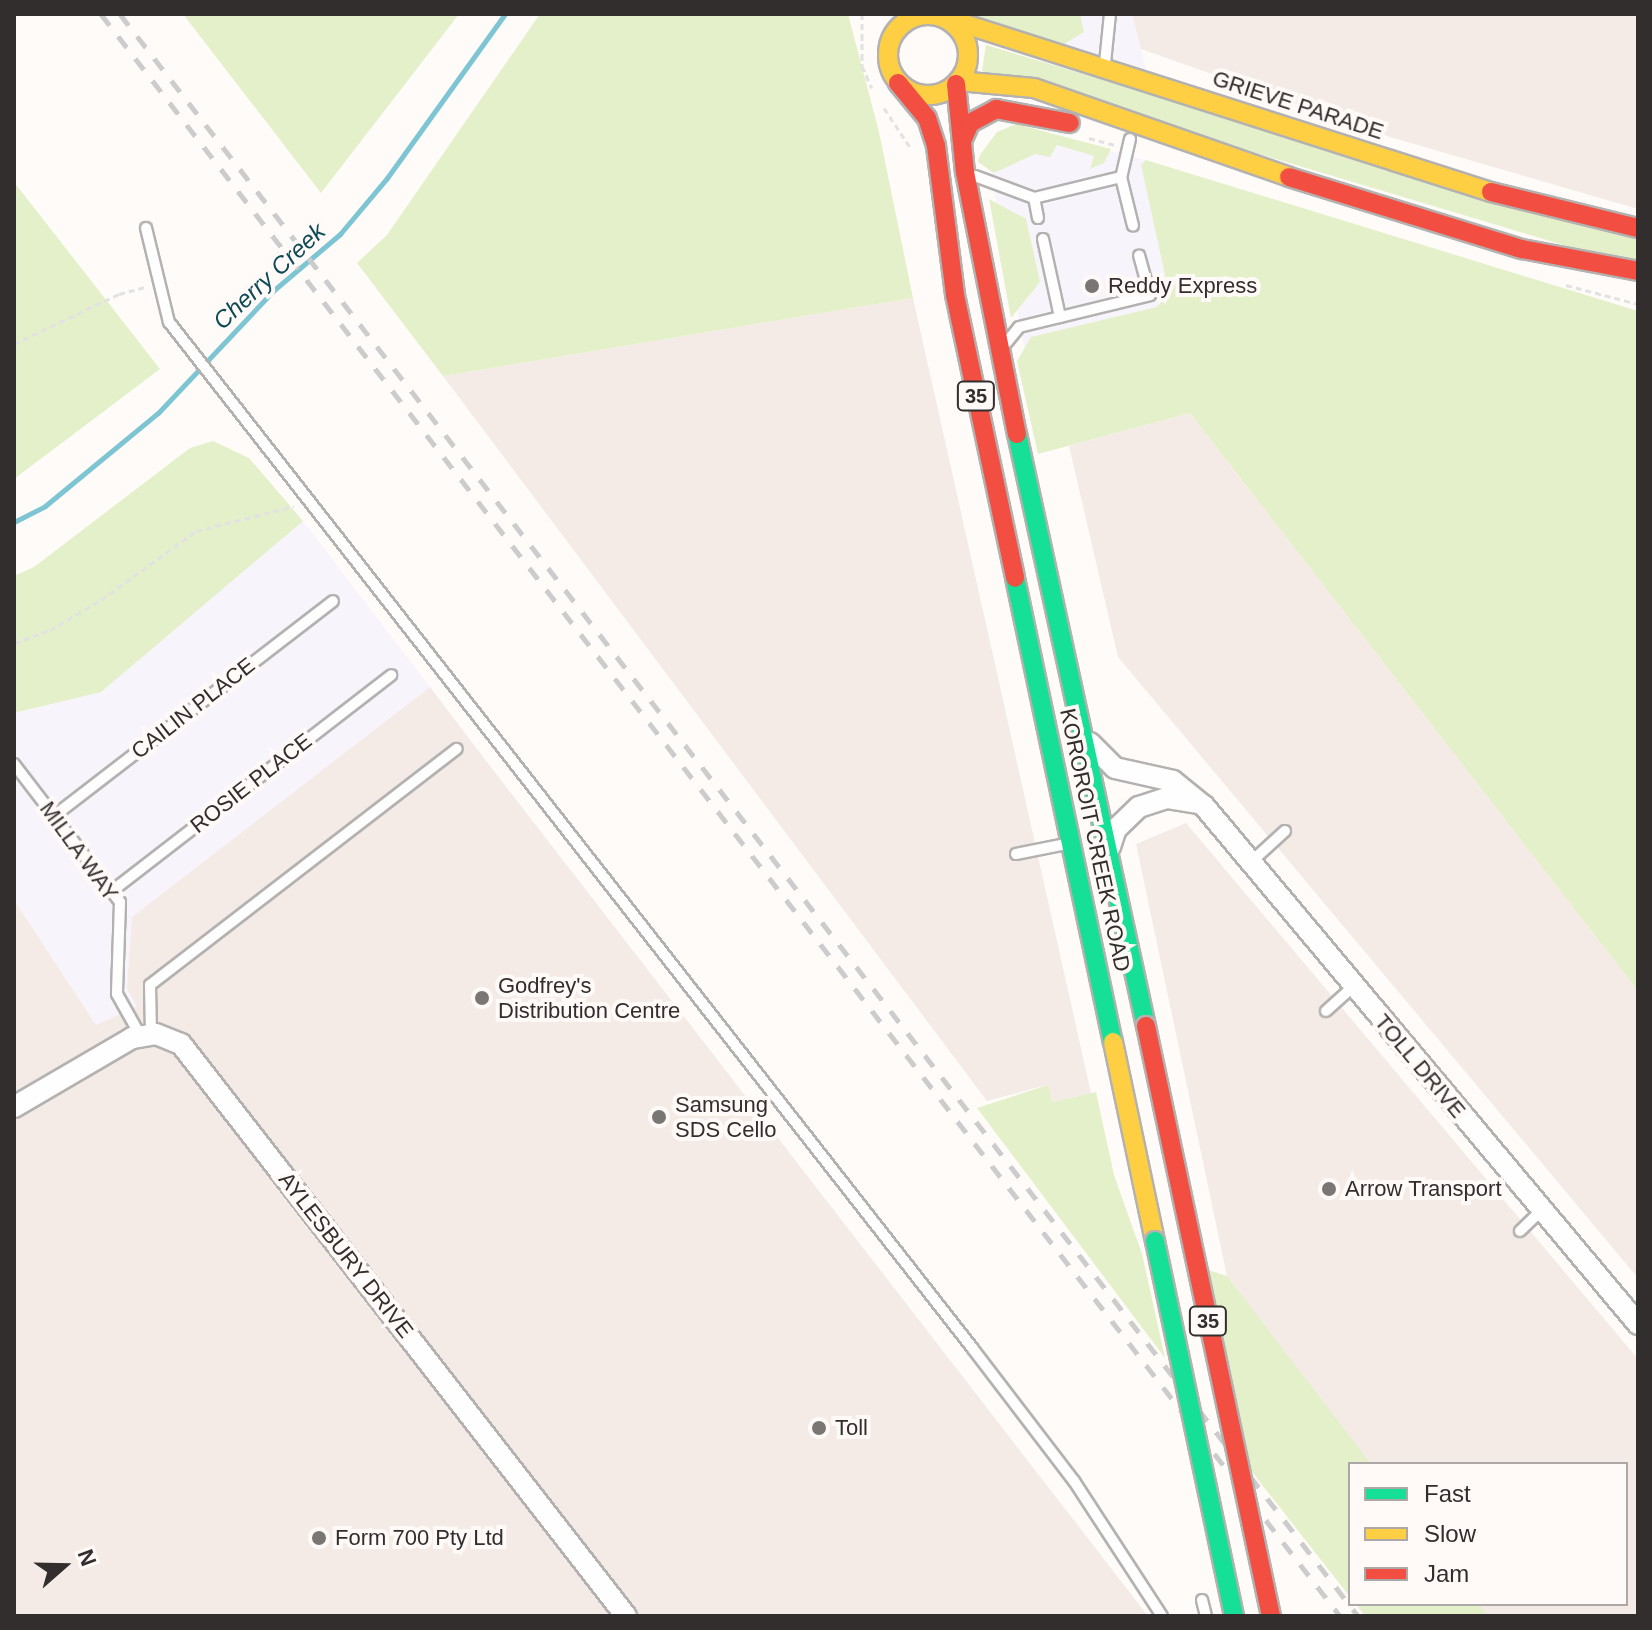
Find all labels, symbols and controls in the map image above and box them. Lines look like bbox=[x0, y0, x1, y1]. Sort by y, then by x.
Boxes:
street label: GRIEVE PARADE bbox=[1209, 65, 1387, 145]
water label: Cherry Creek bbox=[207, 217, 331, 335]
place label: Reddy Express bbox=[1108, 273, 1257, 299]
marker: Reddy Express bbox=[1083, 277, 1101, 295]
road number: 35 bbox=[956, 380, 996, 412]
street label: CAILIN PLACE bbox=[126, 652, 260, 764]
street label: KOROROIT CREEK ROAD bbox=[1054, 706, 1136, 974]
street label: ROSIE PLACE bbox=[185, 727, 317, 839]
street label: MILLA WAY bbox=[34, 796, 124, 906]
place label: Godfrey's Distribution Centre bbox=[498, 972, 680, 1024]
marker: Godfrey's Distribution Centre bbox=[473, 989, 491, 1007]
street label: TOLL DRIVE bbox=[1369, 1008, 1471, 1124]
place label: Samsung SDS Cello bbox=[675, 1091, 776, 1142]
marker: Samsung SDS Cello bbox=[650, 1108, 668, 1126]
street label: AYLESBURY DRIVE bbox=[273, 1167, 419, 1343]
place label: Arrow Transport bbox=[1345, 1176, 1502, 1202]
marker: Arrow Transport bbox=[1320, 1180, 1338, 1198]
road number: 35 bbox=[1188, 1305, 1228, 1337]
place label: Toll bbox=[835, 1415, 868, 1441]
marker: Toll bbox=[810, 1419, 828, 1437]
legend bbox=[1348, 1462, 1628, 1606]
text: Fast bbox=[1424, 1480, 1471, 1507]
text: Slow bbox=[1424, 1520, 1476, 1547]
place label: Form 700 Pty Ltd bbox=[335, 1525, 504, 1551]
north arrow bbox=[24, 1526, 104, 1606]
marker: Form 700 Pty Ltd bbox=[310, 1529, 328, 1547]
text: N bbox=[73, 1546, 101, 1569]
text: Jam bbox=[1424, 1560, 1469, 1587]

